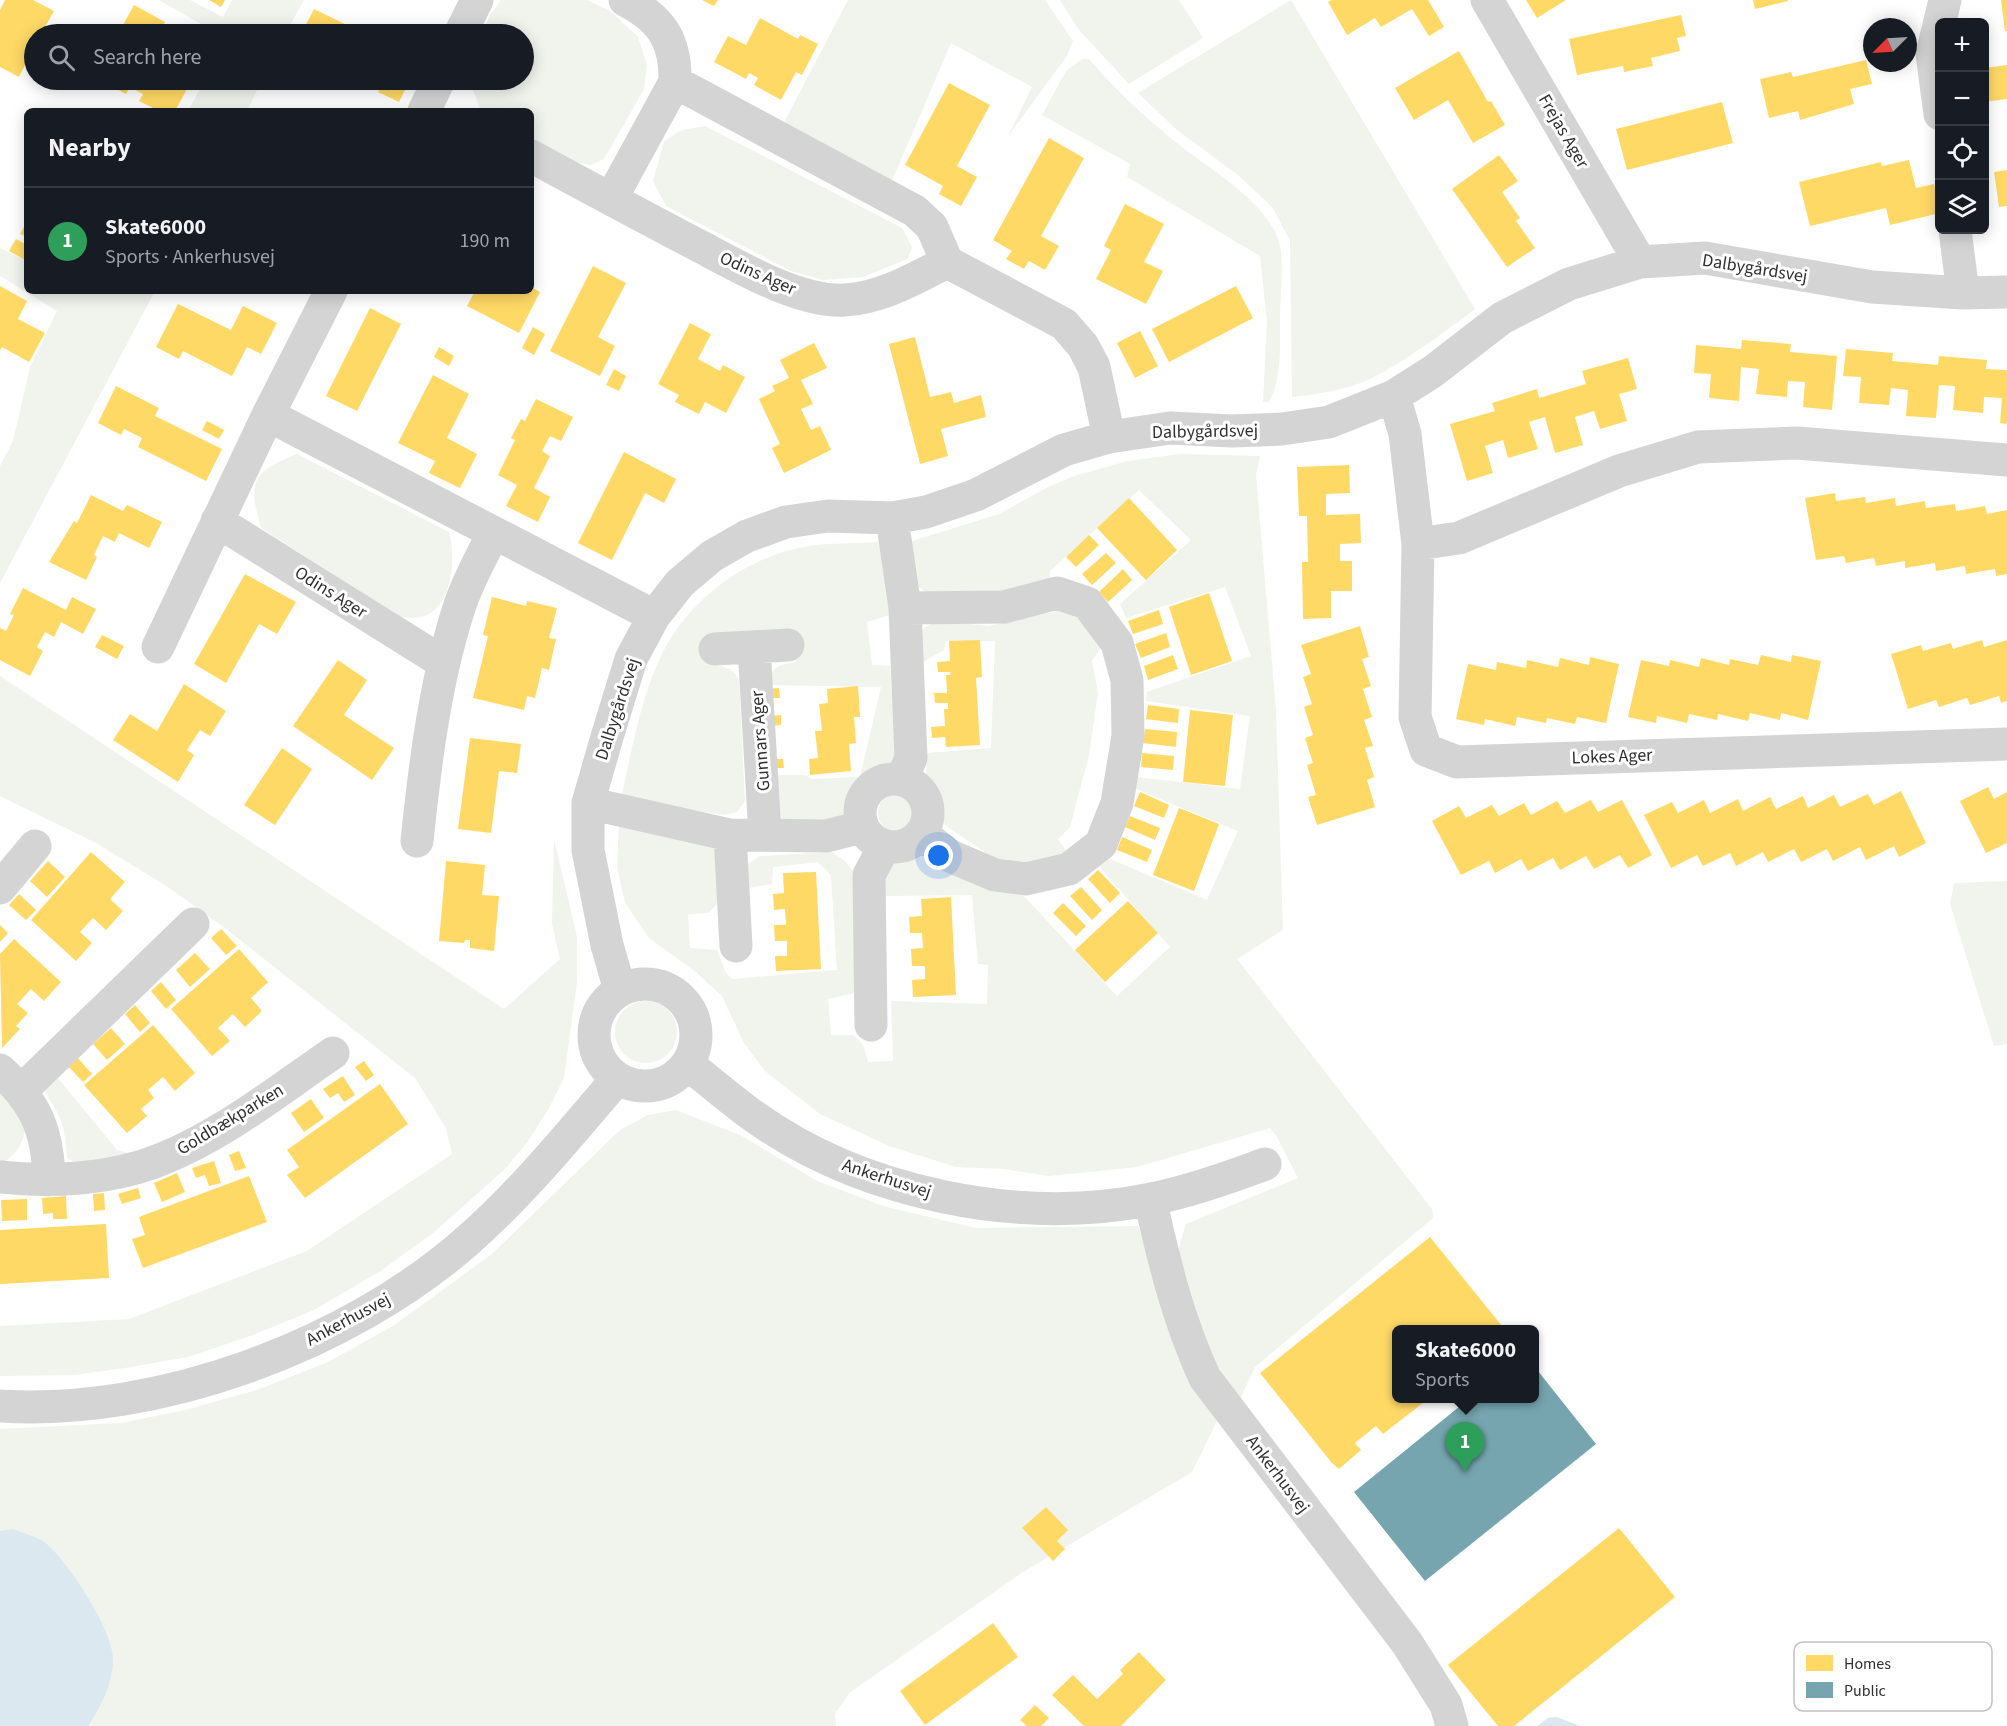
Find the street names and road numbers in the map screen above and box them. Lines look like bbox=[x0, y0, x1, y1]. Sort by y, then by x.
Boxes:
street label: Frejas Ager bbox=[1532, 90, 1595, 174]
street label: Odins Ager bbox=[716, 246, 801, 302]
street label: Dalbygårdsvej bbox=[1701, 248, 1809, 289]
street label: Dalbygårdsvej bbox=[1152, 418, 1258, 445]
street label: Odins Ager bbox=[290, 560, 372, 625]
street label: Dalbygårdsvej bbox=[589, 655, 646, 764]
street label: Gunnars Ager bbox=[744, 689, 776, 792]
street label: Lokes Ager bbox=[1571, 743, 1654, 770]
street label: Goldbækparken bbox=[172, 1078, 288, 1161]
street label: Ankerhusvej bbox=[839, 1152, 935, 1205]
street label: Ankerhusvej bbox=[302, 1287, 395, 1352]
street label: Ankerhusvej bbox=[1240, 1430, 1315, 1519]

